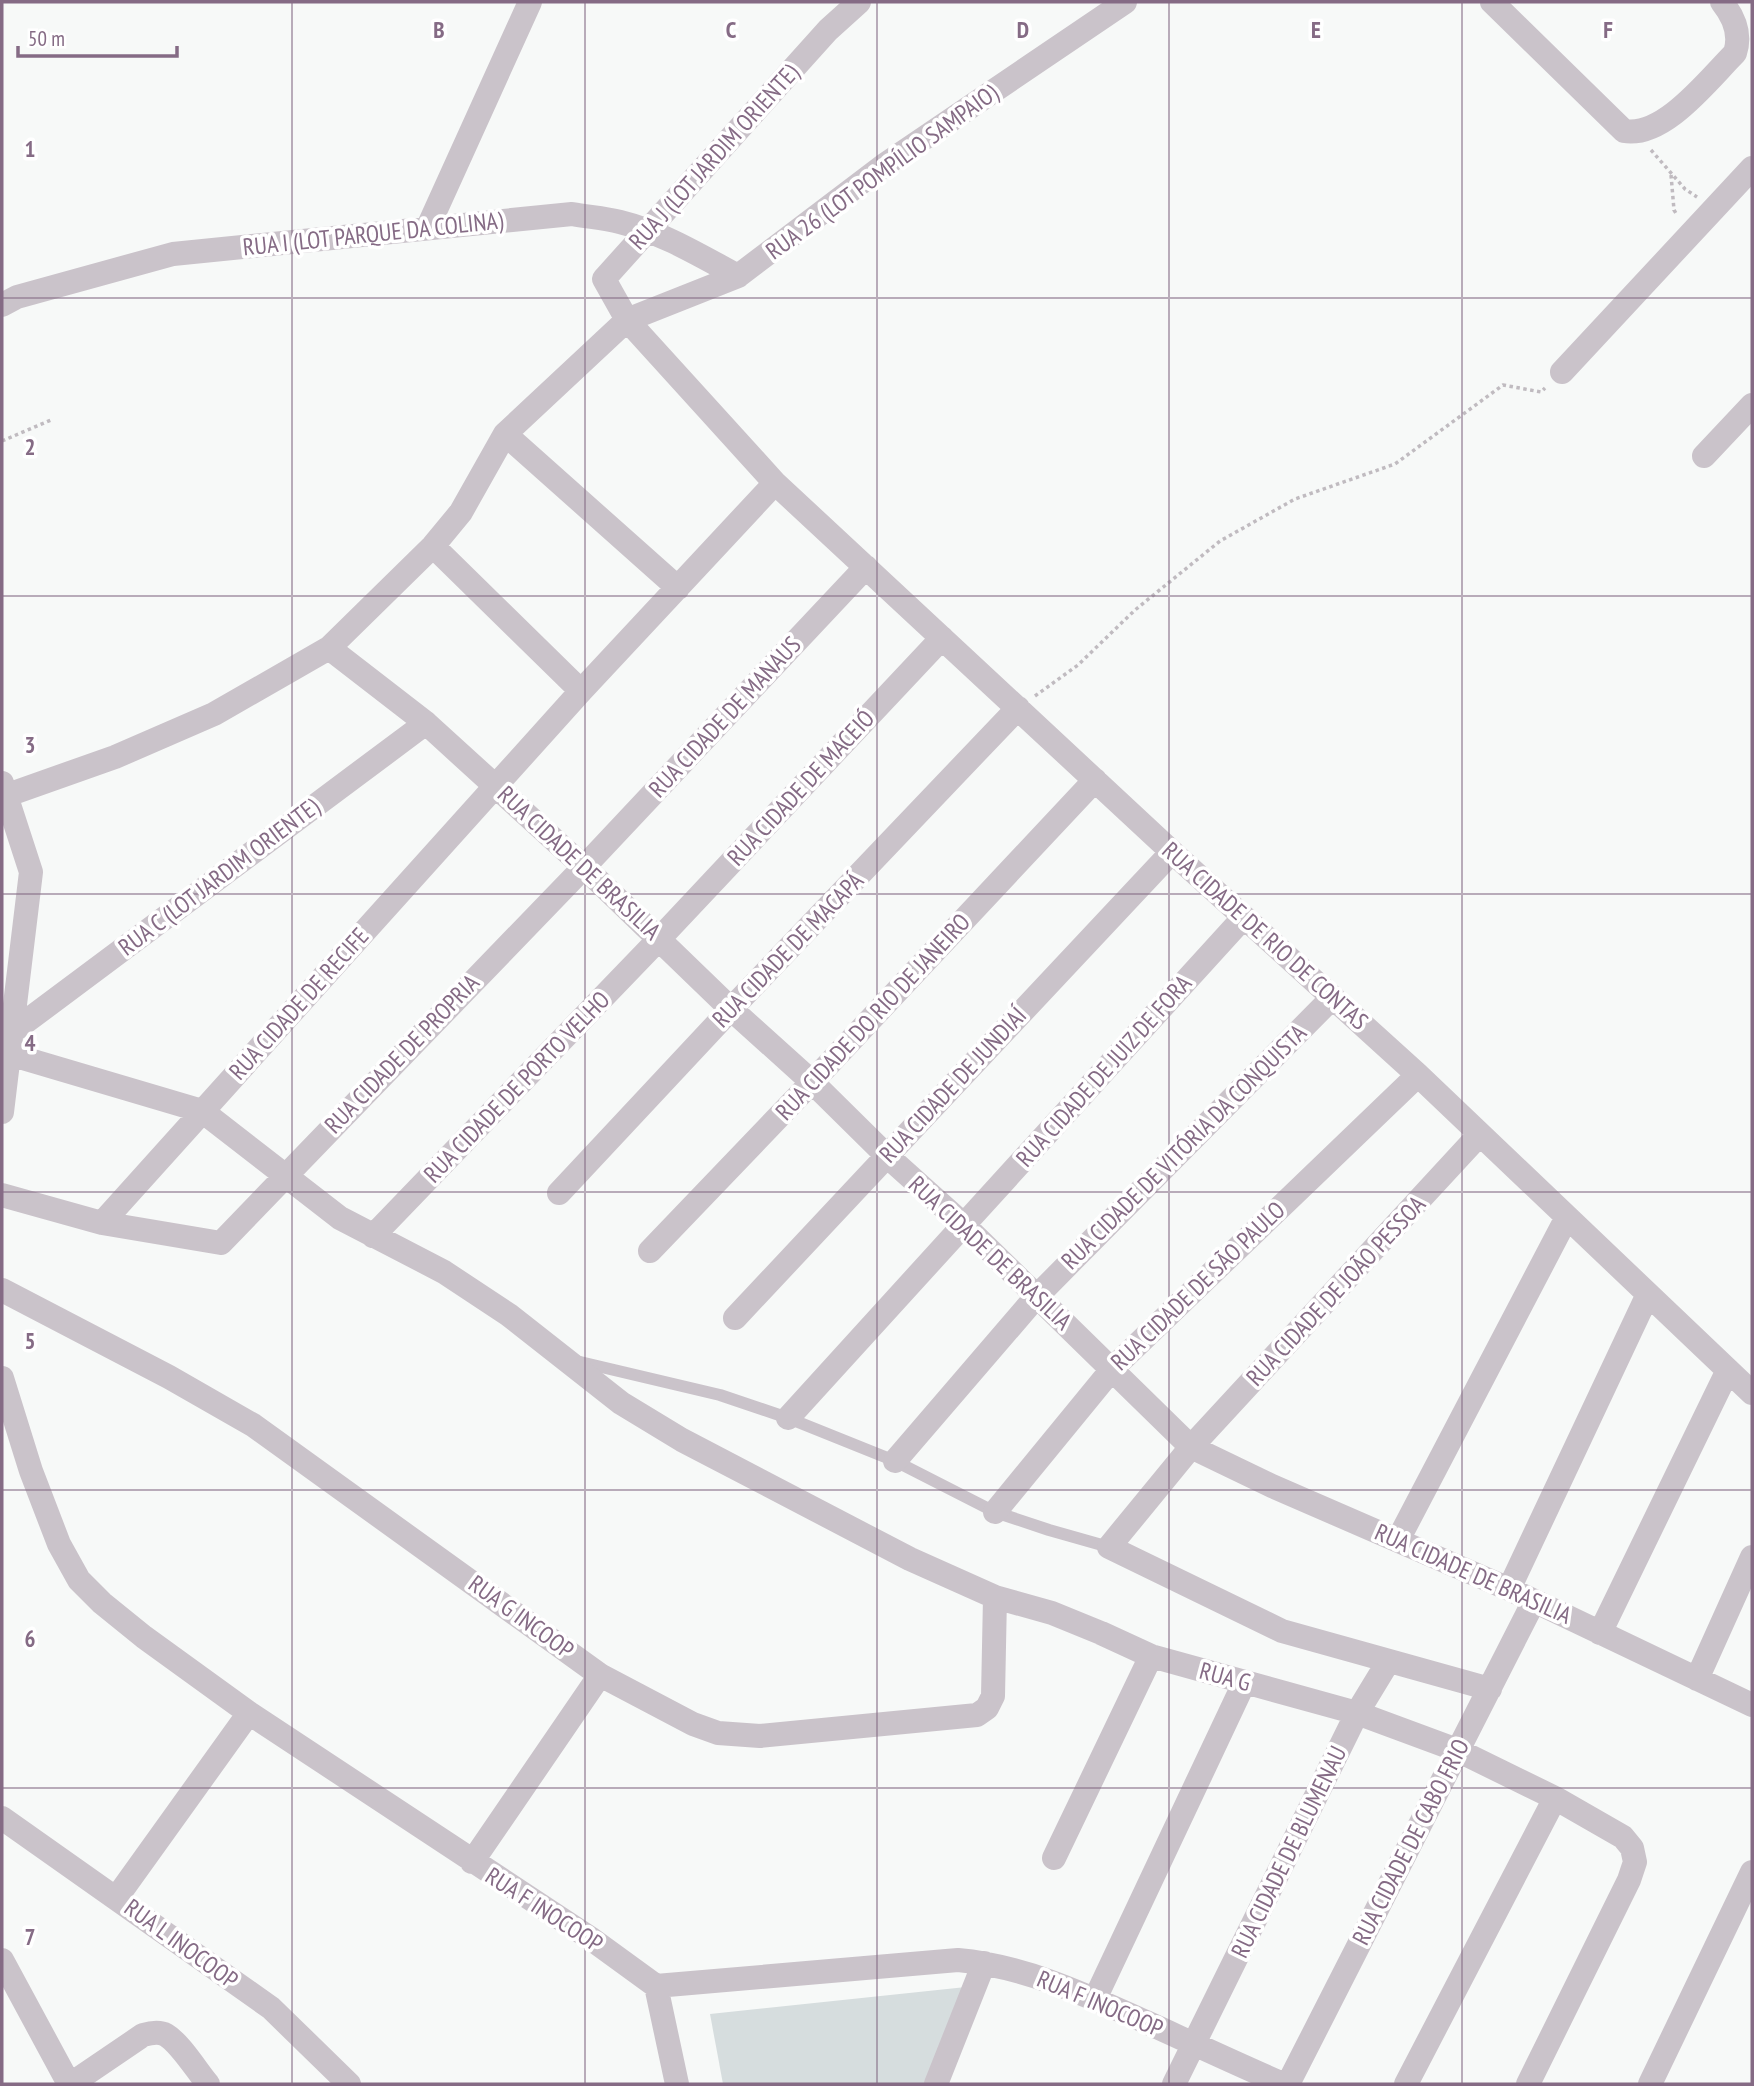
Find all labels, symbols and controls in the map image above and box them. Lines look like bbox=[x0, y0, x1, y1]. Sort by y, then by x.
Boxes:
scale bar bbox=[18, 14, 177, 58]
text: B bbox=[433, 15, 445, 44]
text: C bbox=[726, 15, 737, 44]
text: D bbox=[1017, 15, 1029, 44]
text: E bbox=[1311, 15, 1321, 44]
text: F bbox=[1603, 15, 1613, 44]
text: 50 m bbox=[28, 25, 65, 52]
street label: RUA J (LOT JARDIM ORIENTE) bbox=[622, 57, 806, 256]
street label: RUA 26 (LOT POMPÍLIO SAMPAIO) bbox=[760, 77, 1004, 266]
text: 1 bbox=[25, 134, 36, 163]
street label: RUA I (LOT PARQUE DA COLINA) bbox=[241, 204, 505, 263]
text: 2 bbox=[25, 432, 36, 461]
street label: RUA CIDADE DE MANAUS bbox=[642, 630, 807, 804]
street label: RUA CIDADE DE MACEIÓ bbox=[720, 703, 881, 872]
text: 3 bbox=[25, 730, 36, 759]
street label: RUA CIDADE DE BRASILIA bbox=[491, 779, 668, 947]
street label: RUA C (LOT JARDIM ORIENTE) bbox=[112, 791, 326, 962]
street label: RUA CIDADE DE RIO DE CONTAS bbox=[1156, 835, 1375, 1036]
street label: RUA CIDADE DE MACAPÁ bbox=[705, 865, 870, 1034]
street label: RUA CIDADE DO RIO DE JANEIRO bbox=[769, 907, 977, 1127]
street label: RUA CIDADE DE RECIFE bbox=[222, 921, 375, 1086]
street label: RUA CIDADE DE PROPRIA bbox=[318, 967, 486, 1140]
street label: RUA CIDADE DE JUIZ DE FORA bbox=[1009, 968, 1198, 1173]
street label: RUA CIDADE DE PORTO VELHO bbox=[417, 984, 616, 1189]
street label: RUA CIDADE DE JUNDIAÍ bbox=[872, 1000, 1033, 1169]
street label: RUA CIDADE DE VITÓRIA DA CONQUISTA bbox=[1055, 1017, 1313, 1276]
text: 4 bbox=[25, 1028, 36, 1057]
street label: RUA CIDADE DE BRASILIA bbox=[902, 1169, 1079, 1337]
street label: RUA CIDADE DE JOÃO PESSOA bbox=[1239, 1189, 1432, 1392]
street label: RUA CIDADE DE SÃO PAULO bbox=[1104, 1195, 1291, 1377]
text: 5 bbox=[25, 1326, 36, 1355]
street label: RUA CIDADE DE BRASILIA bbox=[1370, 1516, 1577, 1631]
street label: RUA G INCOOP bbox=[463, 1568, 580, 1665]
text: 6 bbox=[25, 1624, 36, 1653]
street label: RUA G bbox=[1196, 1655, 1254, 1698]
street label: RUA CIDADE DE CABO FRIO bbox=[1345, 1734, 1476, 1950]
street label: RUA CIDADE DE BLUMENAU bbox=[1224, 1741, 1353, 1963]
street label: RUA F INOCOOP bbox=[480, 1860, 609, 1959]
street label: RUA L INOCOOP bbox=[118, 1892, 244, 1995]
text: 7 bbox=[25, 1922, 36, 1951]
street label: RUA F INOCOOP bbox=[1032, 1963, 1168, 2044]

